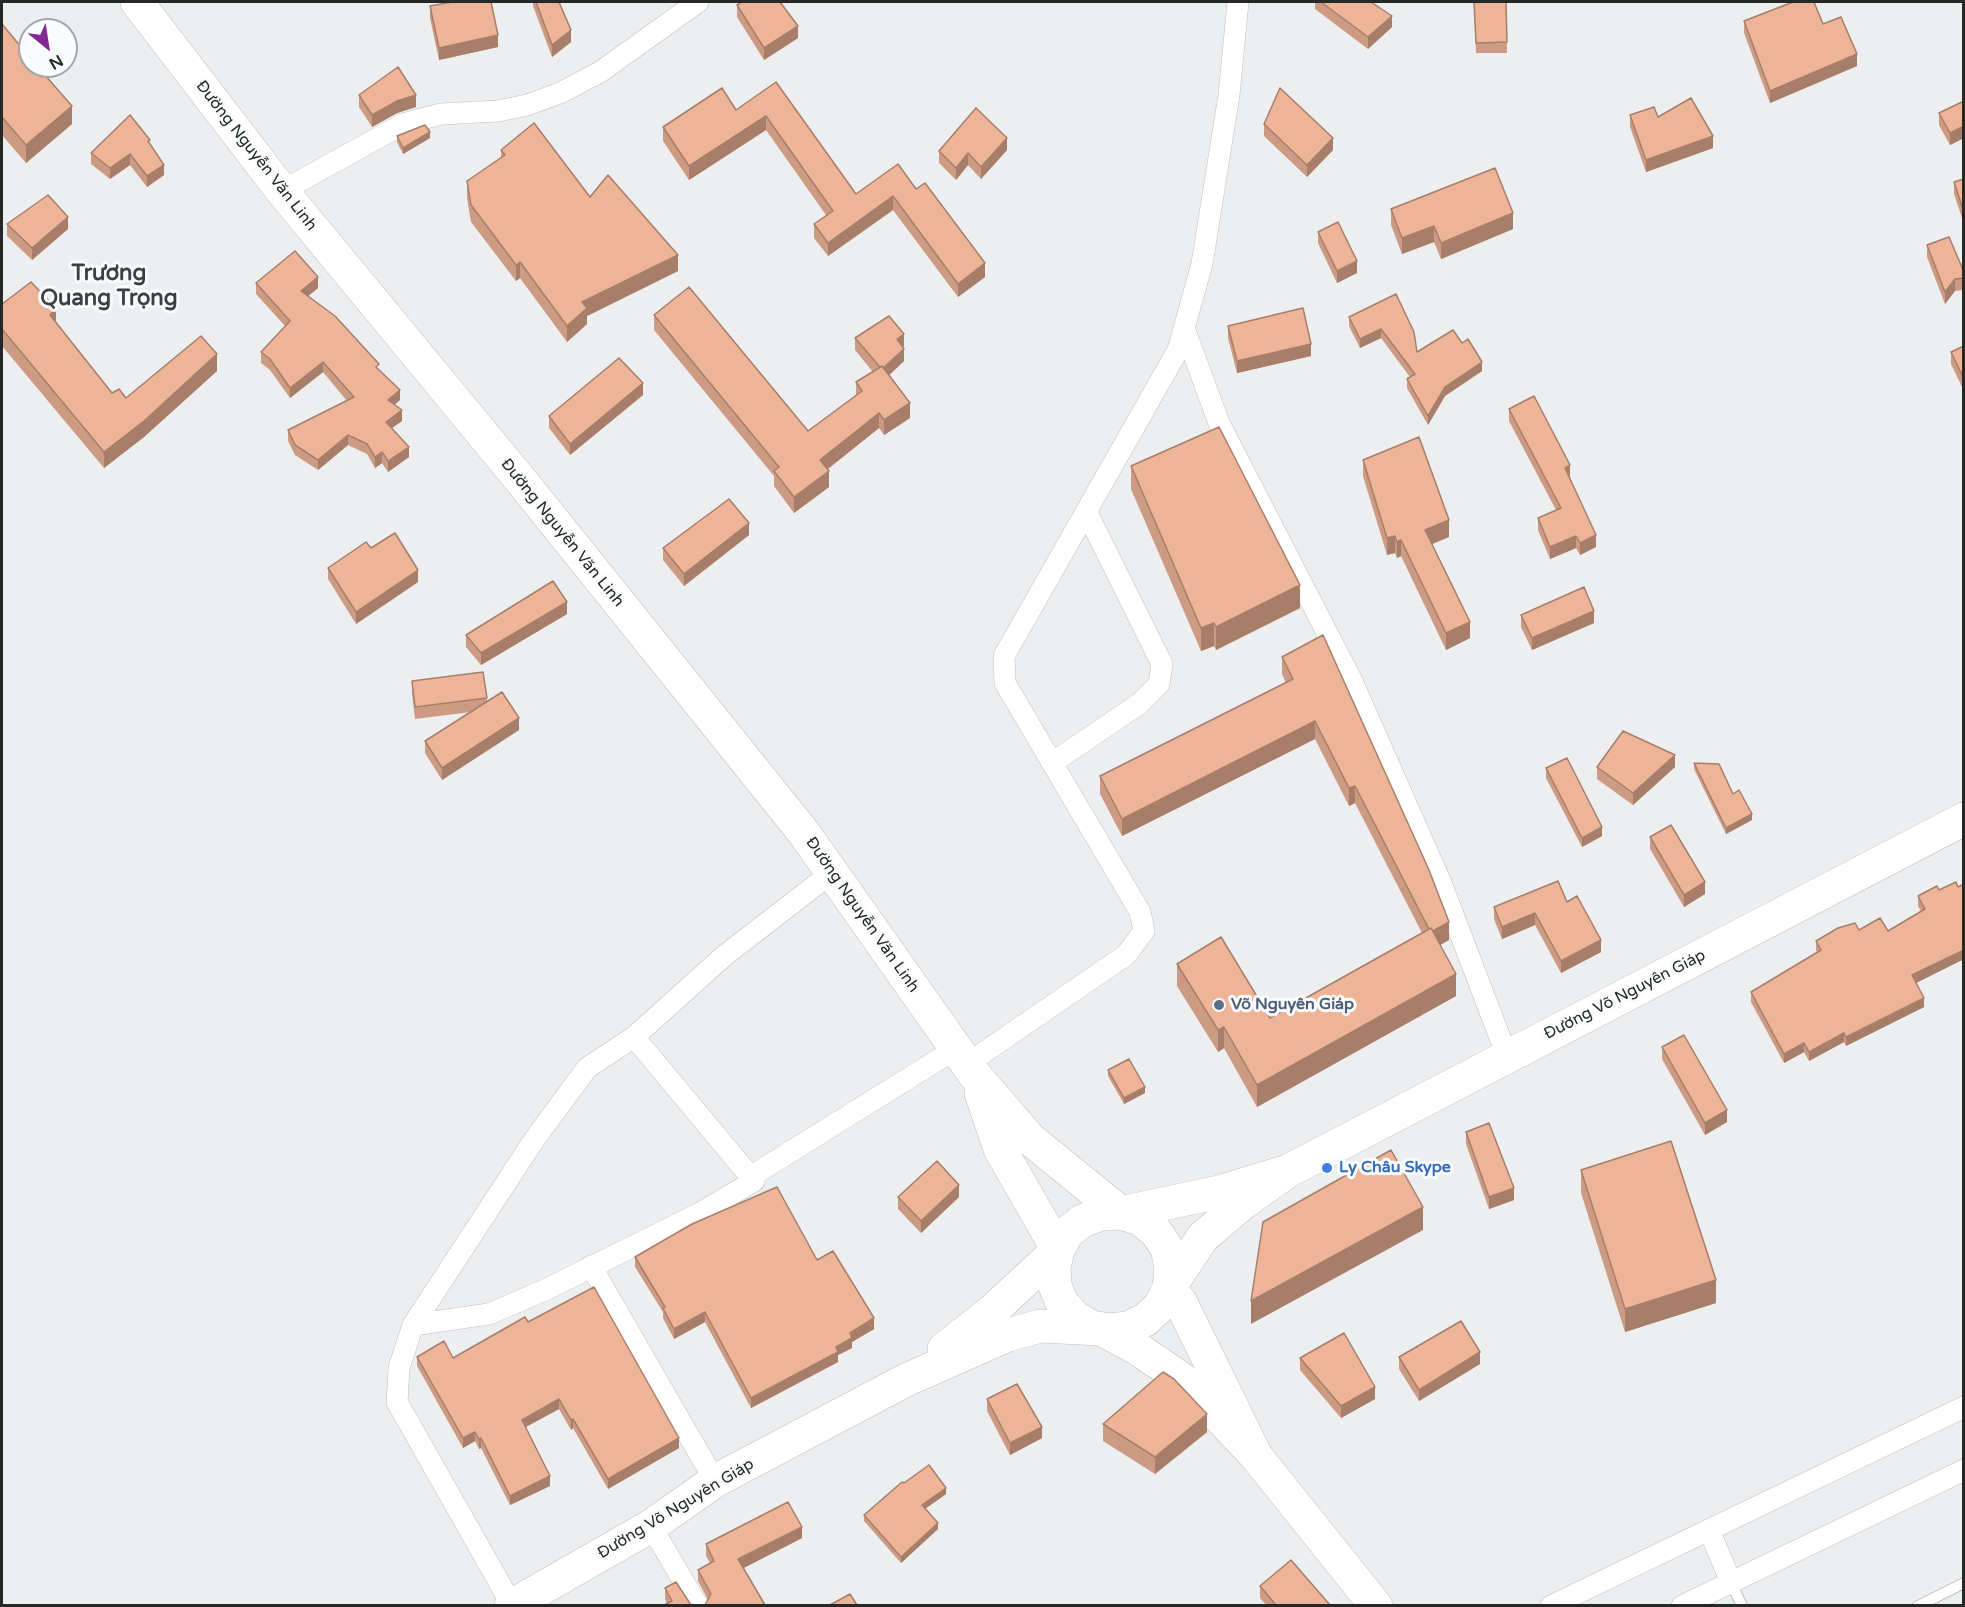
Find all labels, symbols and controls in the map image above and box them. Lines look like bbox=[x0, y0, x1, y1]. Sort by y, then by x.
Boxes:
north arrow bbox=[18, 18, 78, 78]
text: N bbox=[45, 50, 67, 74]
street label: Đường Nguyễn Văn Linh bbox=[191, 77, 321, 235]
district label: Trương Quang Trọng bbox=[40, 261, 178, 312]
street label: Đường Nguyễn Văn Linh bbox=[496, 455, 628, 611]
street label: Đường Nguyễn Văn Linh bbox=[801, 834, 923, 996]
street label: Đường Võ Nguyên Giáp bbox=[1541, 946, 1709, 1044]
place label: Võ Nguyên Giáp bbox=[1231, 995, 1354, 1015]
marker: Võ Nguyên Giáp bbox=[1212, 998, 1226, 1012]
place label: Ly Châu Skype bbox=[1339, 1158, 1451, 1178]
marker: Ly Châu Skype bbox=[1320, 1161, 1334, 1175]
street label: Đường Võ Nguyên Giáp bbox=[594, 1455, 758, 1563]

